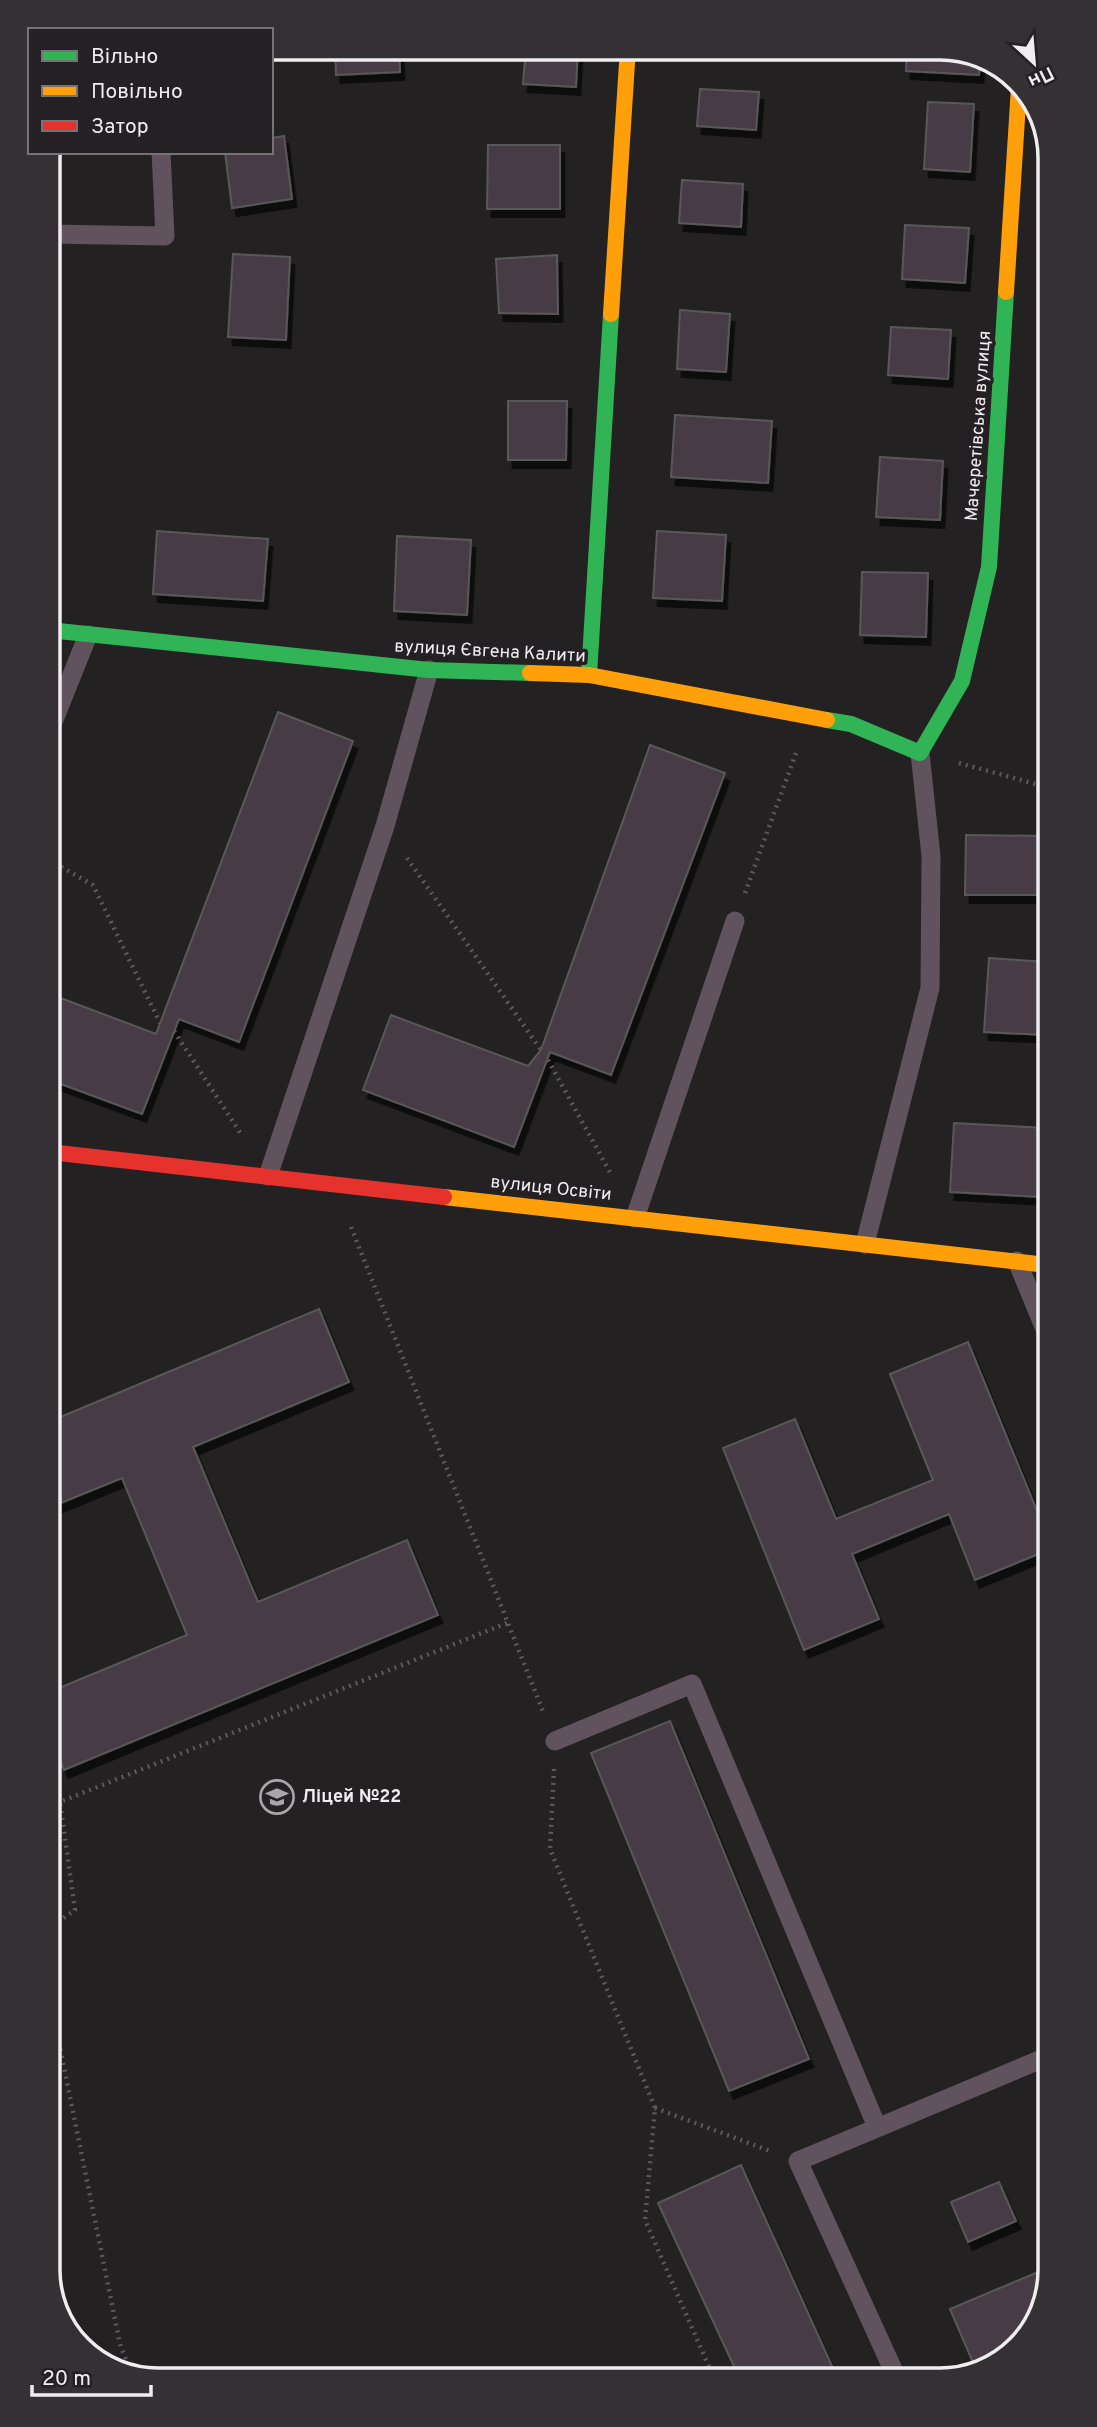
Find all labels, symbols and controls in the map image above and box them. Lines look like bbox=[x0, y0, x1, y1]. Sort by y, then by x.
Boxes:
legend bbox=[28, 28, 273, 154]
north arrow bbox=[999, 28, 1069, 98]
text: Вільно bbox=[91, 44, 158, 71]
text: Пн bbox=[1024, 60, 1057, 93]
text: Повільно bbox=[91, 79, 183, 106]
text: Затор bbox=[91, 114, 149, 141]
street label: Мачеретівська вулиця bbox=[961, 330, 997, 522]
street label: вулиця Євгена Калити bbox=[394, 635, 586, 669]
street label: вулиця Освіти bbox=[489, 1171, 613, 1207]
school or university icon: Ліцей №22 bbox=[258, 1778, 296, 1816]
place label: Ліцей №22 bbox=[302, 1786, 401, 1809]
scale bar bbox=[32, 2354, 150, 2398]
text: 20 m bbox=[42, 2366, 91, 2393]

